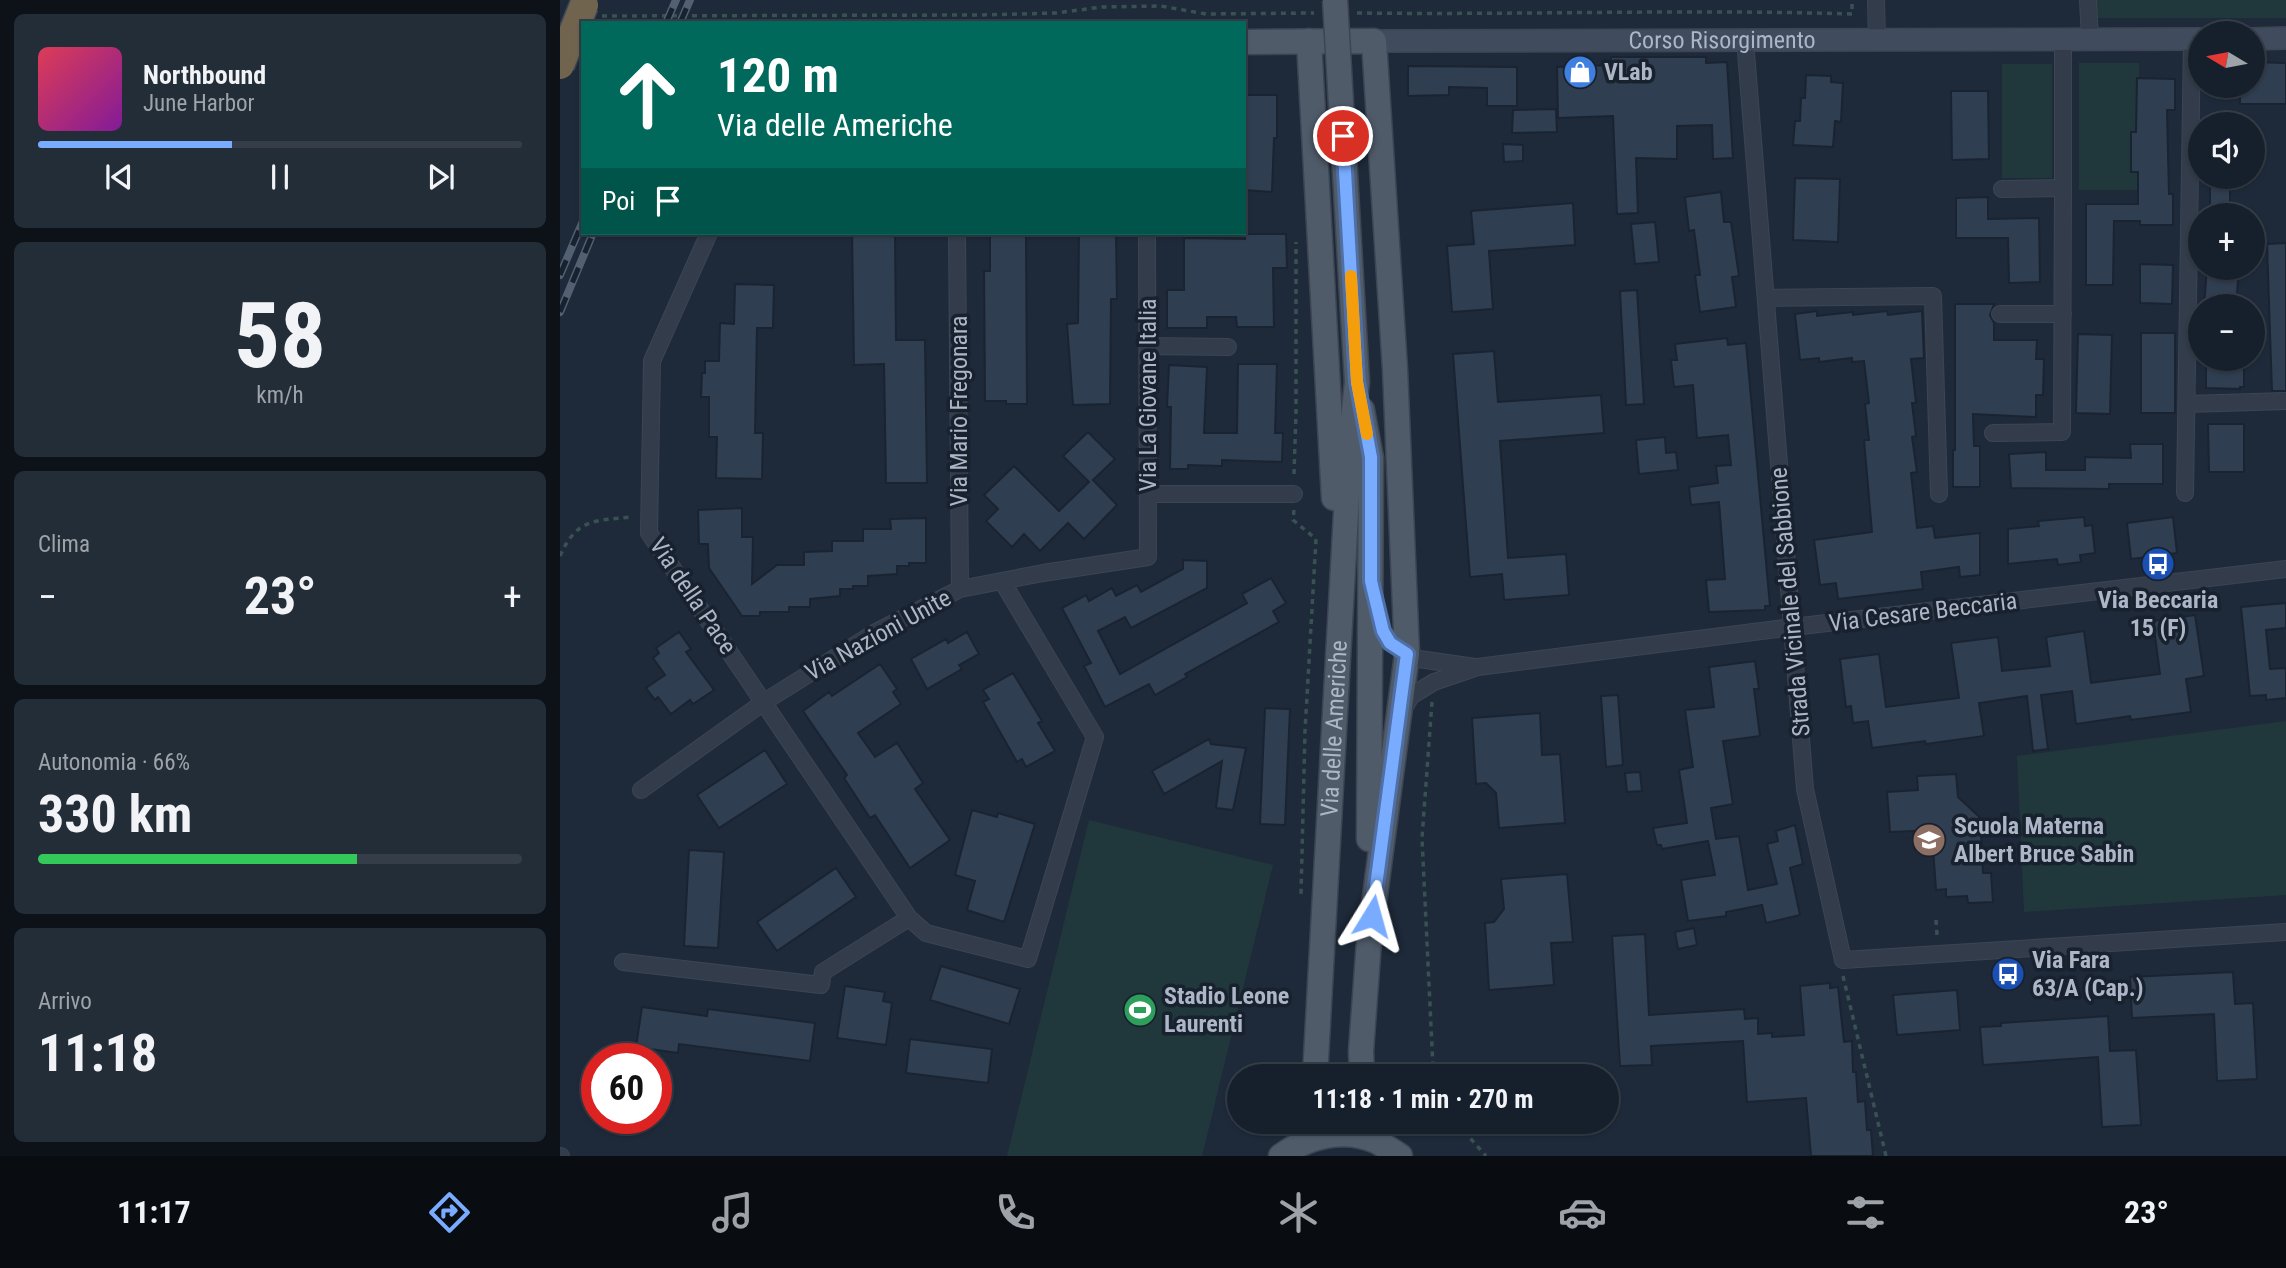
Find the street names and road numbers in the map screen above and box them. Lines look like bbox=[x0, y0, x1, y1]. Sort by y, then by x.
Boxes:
street label: Corso Risorgimento bbox=[1628, 26, 1816, 54]
street label: Via La Giovane Italia bbox=[1134, 298, 1162, 492]
street label: Via Mario Fregonara bbox=[945, 316, 973, 506]
street label: Strada Vicinale del Sabbione bbox=[1764, 466, 1816, 738]
street label: Via della Pace bbox=[644, 533, 742, 659]
street label: Via Nazioni Unite bbox=[800, 583, 956, 687]
street label: Via Cesare Beccaria bbox=[1827, 587, 2019, 637]
street label: Via delle Americhe bbox=[1315, 639, 1353, 818]

